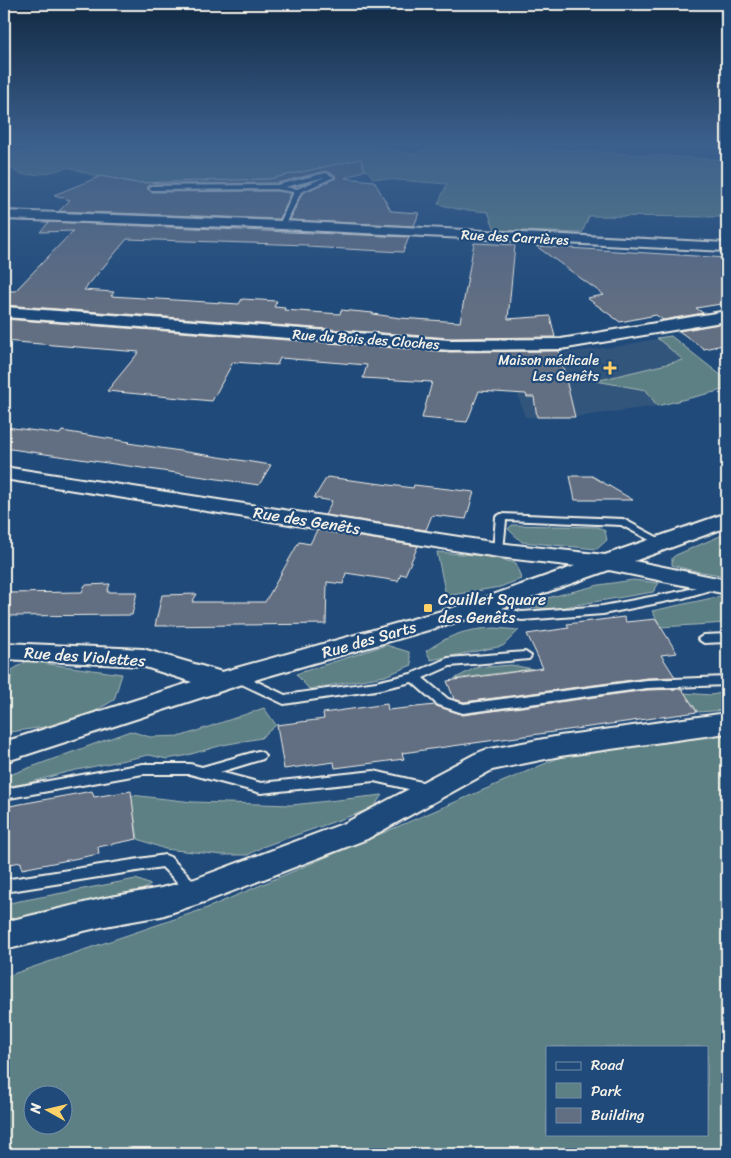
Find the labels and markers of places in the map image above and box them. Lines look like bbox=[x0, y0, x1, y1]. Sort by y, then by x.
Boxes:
place label: Maison médicale Les Genêts bbox=[498, 348, 600, 389]
marker: Maison médicale Les Genêts bbox=[603, 361, 617, 375]
place label: Couillet Square des Genêts bbox=[438, 585, 546, 632]
marker: Couillet Square des Genêts bbox=[422, 602, 434, 614]

